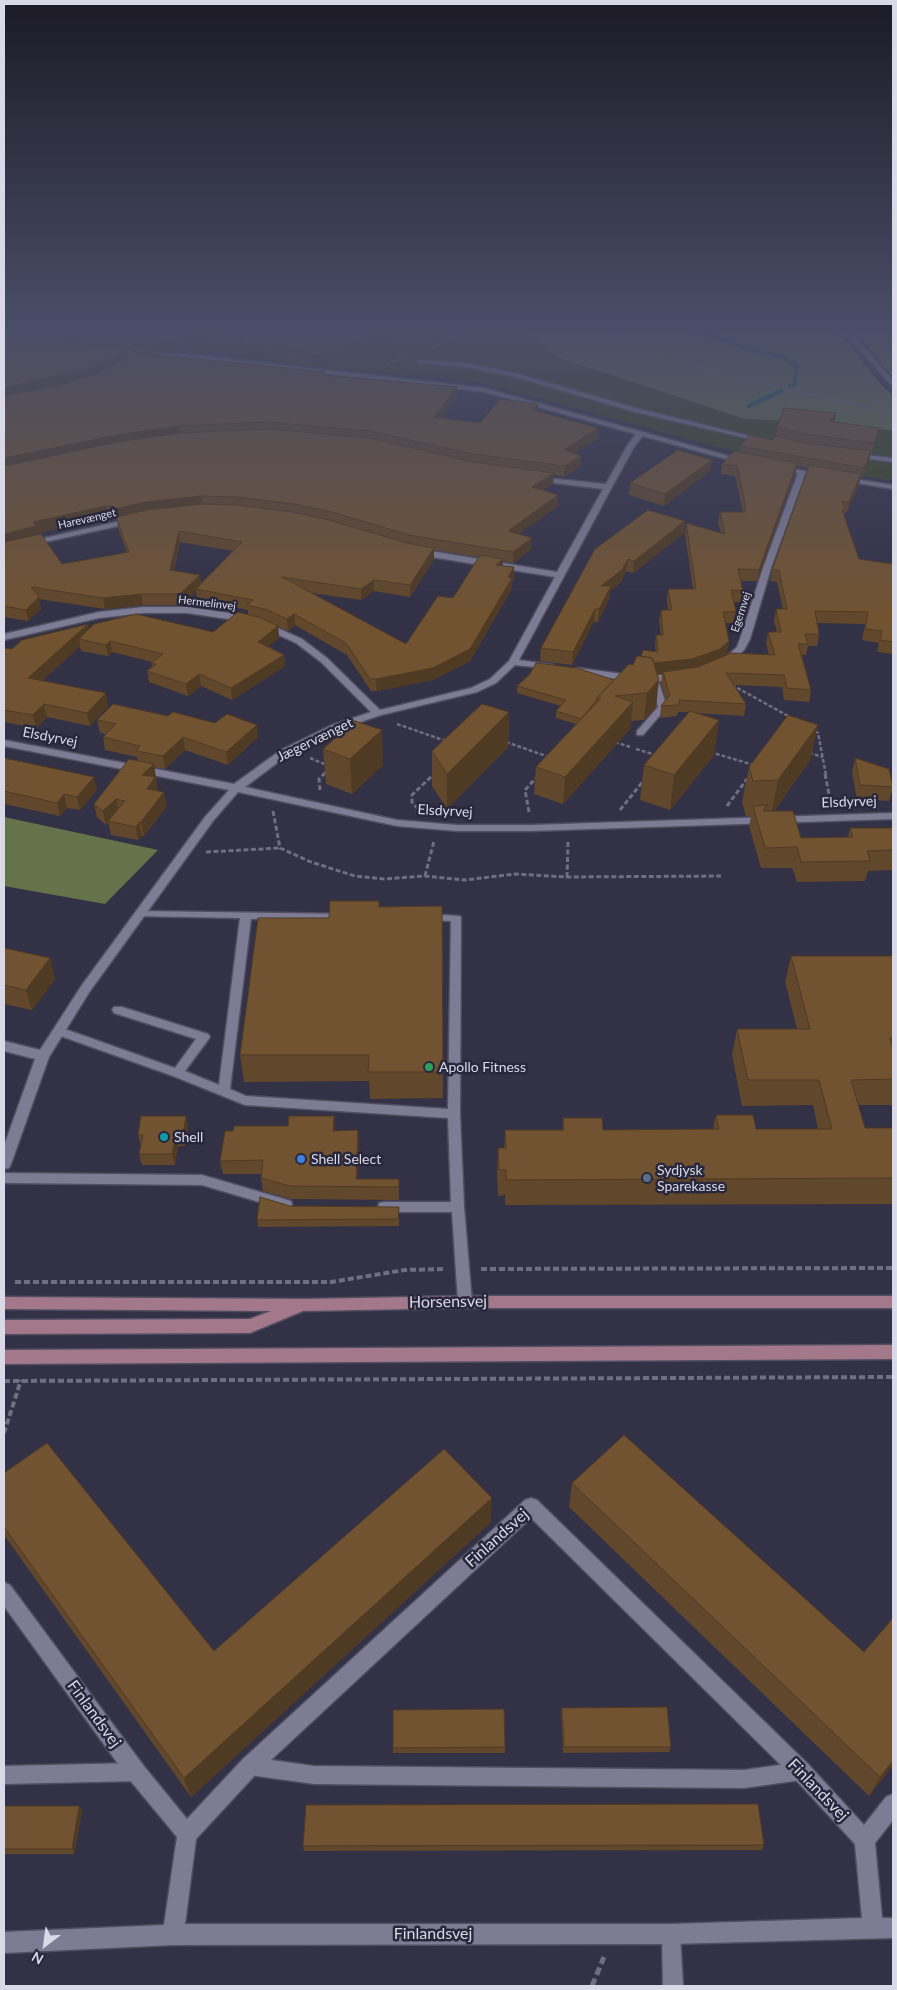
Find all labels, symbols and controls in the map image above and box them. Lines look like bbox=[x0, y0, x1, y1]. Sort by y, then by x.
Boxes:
street label: Harevænget bbox=[57, 506, 117, 532]
street label: Egernvej bbox=[728, 590, 754, 634]
street label: Hermelinvej bbox=[177, 593, 237, 613]
street label: Jægervænget bbox=[274, 714, 356, 766]
street label: Elsdyrvej bbox=[21, 723, 79, 751]
street label: Elsdyrvej bbox=[821, 793, 877, 811]
street label: Elsdyrvej bbox=[417, 801, 473, 821]
place label: Apollo Fitness bbox=[439, 1059, 526, 1075]
marker: Apollo Fitness bbox=[423, 1061, 435, 1073]
place label: Shell bbox=[174, 1129, 203, 1145]
marker: Shell bbox=[158, 1131, 170, 1143]
place label: Shell Select bbox=[311, 1151, 381, 1167]
marker: Shell Select bbox=[295, 1153, 307, 1165]
place label: Sydjysk Sparekasse bbox=[657, 1162, 725, 1194]
marker: Sydjysk Sparekasse bbox=[641, 1172, 653, 1184]
street label: Horsensvej bbox=[409, 1292, 487, 1312]
street label: Finlandsvej bbox=[461, 1505, 533, 1571]
street label: Finlandsvej bbox=[63, 1677, 125, 1751]
street label: Finlandsvej bbox=[784, 1755, 852, 1825]
north arrow bbox=[20, 1920, 70, 1970]
street label: Finlandsvej bbox=[394, 1924, 472, 1944]
text: N bbox=[28, 1948, 46, 1968]

